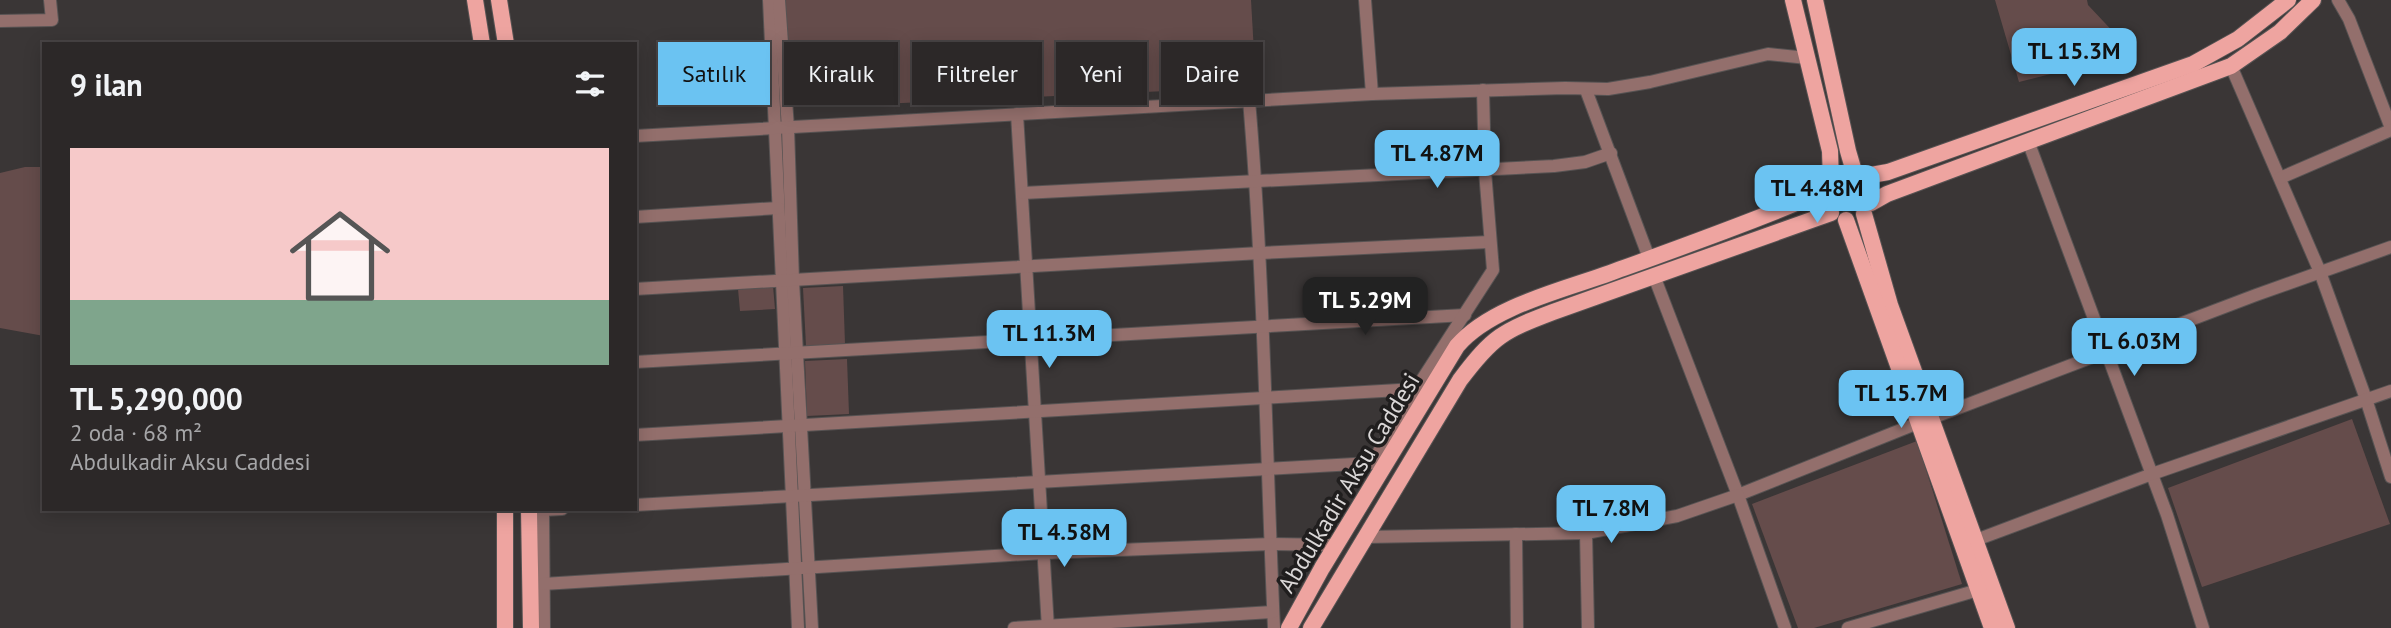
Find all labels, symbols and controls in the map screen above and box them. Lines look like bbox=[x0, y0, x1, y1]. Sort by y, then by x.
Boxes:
pin: TL 15.3M bbox=[2002, 28, 2146, 88]
text: TL 15.3M bbox=[2028, 36, 2120, 65]
chip: Satılık bbox=[658, 42, 770, 105]
chip: Kiralık bbox=[784, 42, 898, 105]
chip: Filtreler bbox=[912, 42, 1042, 105]
chip: Yeni bbox=[1056, 42, 1147, 105]
chip: Daire bbox=[1161, 42, 1263, 105]
text: 9 ilan bbox=[70, 65, 143, 104]
icon: filters bbox=[571, 65, 609, 103]
pin: TL 4.87M bbox=[1365, 130, 1509, 190]
text: TL 4.87M bbox=[1391, 138, 1483, 167]
pin: TL 4.48M bbox=[1745, 166, 1889, 225]
text: TL 4.48M bbox=[1771, 173, 1863, 202]
icon: home bbox=[277, 193, 403, 319]
pin: TL 5.29M bbox=[1293, 278, 1437, 337]
text: TL 5.29M bbox=[1319, 285, 1411, 314]
pin: TL 11.3M bbox=[977, 310, 1121, 370]
text: TL 11.3M bbox=[1003, 318, 1095, 347]
pin: TL 6.03M bbox=[2062, 318, 2206, 378]
text: TL 6.03M bbox=[2088, 326, 2180, 355]
street label: Abdulkadir Aksu Caddesi bbox=[1271, 367, 1427, 598]
pin: TL 15.7M bbox=[1829, 370, 1973, 430]
text: TL 15.7M bbox=[1855, 378, 1947, 407]
text: TL 5,290,000 bbox=[70, 379, 243, 418]
text: 2 oda · 68 m² bbox=[70, 418, 202, 447]
text: Abdulkadir Aksu Caddesi bbox=[70, 447, 311, 476]
pin: TL 7.8M bbox=[1546, 486, 1676, 545]
text: TL 7.8M bbox=[1573, 493, 1649, 522]
pin: TL 4.58M bbox=[992, 510, 1136, 569]
text: TL 4.58M bbox=[1018, 517, 1110, 546]

